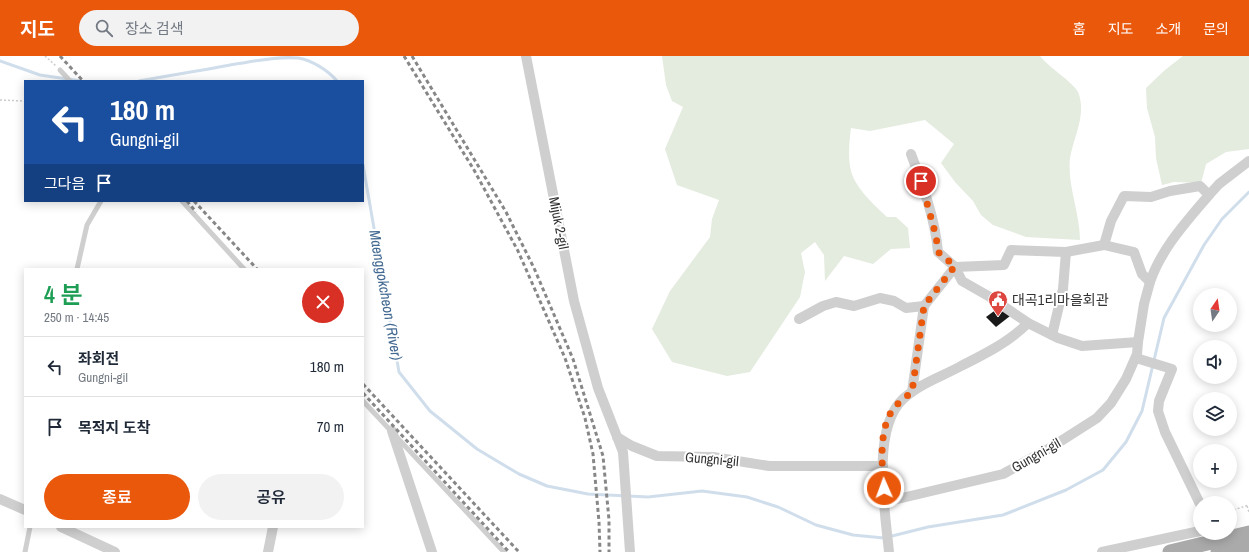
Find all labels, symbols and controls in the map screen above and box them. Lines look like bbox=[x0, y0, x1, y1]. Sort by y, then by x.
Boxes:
search box bbox=[79, 10, 359, 46]
text: 지도 bbox=[20, 16, 55, 42]
icon: search bbox=[93, 17, 115, 39]
text: 장소 검색 bbox=[125, 18, 184, 39]
text: 홈 bbox=[1073, 20, 1086, 38]
text: 지도 bbox=[1108, 20, 1133, 38]
text: 소개 bbox=[1155, 20, 1181, 38]
text: 문의 bbox=[1203, 20, 1229, 38]
text: 180 m bbox=[110, 91, 175, 129]
icon: left bbox=[44, 96, 96, 148]
text: Gungni-gil bbox=[110, 127, 179, 152]
pin bbox=[904, 164, 938, 198]
icon: arrive bbox=[910, 170, 932, 192]
icon: arrive bbox=[93, 172, 115, 194]
text: 그다음 bbox=[44, 173, 85, 194]
street label: Mijuk 2-gil bbox=[545, 195, 573, 251]
water label: Maenggokcheon (River) bbox=[364, 228, 408, 362]
text: 4 분 bbox=[44, 278, 83, 310]
button: close bbox=[302, 281, 344, 323]
north arrow bbox=[1193, 288, 1237, 332]
map controls bbox=[1193, 288, 1237, 540]
public building icon: 대곡1리마을회관 bbox=[987, 289, 1009, 317]
place label: 대곡1리마을회관 bbox=[1012, 291, 1109, 309]
text: 250 m · 14:45 bbox=[44, 309, 109, 326]
button: sound bbox=[1193, 340, 1237, 384]
text: 좌회전 bbox=[78, 348, 119, 369]
icon: left bbox=[44, 356, 66, 378]
text: 180 m bbox=[310, 356, 344, 377]
text: Gungni-gil bbox=[78, 369, 128, 386]
button: layers bbox=[1193, 392, 1237, 436]
icon: arrive bbox=[44, 416, 66, 438]
text: 70 m bbox=[317, 416, 344, 437]
text: 목적지 도착 bbox=[78, 417, 150, 438]
street label: Gungni-gil bbox=[1008, 434, 1064, 476]
button: + bbox=[1193, 444, 1237, 488]
street label: Gungni-gil bbox=[685, 448, 739, 470]
position arrow bbox=[863, 467, 905, 509]
button: 종료 bbox=[44, 474, 190, 520]
button: 공유 bbox=[198, 474, 344, 520]
button: − bbox=[1193, 496, 1237, 540]

